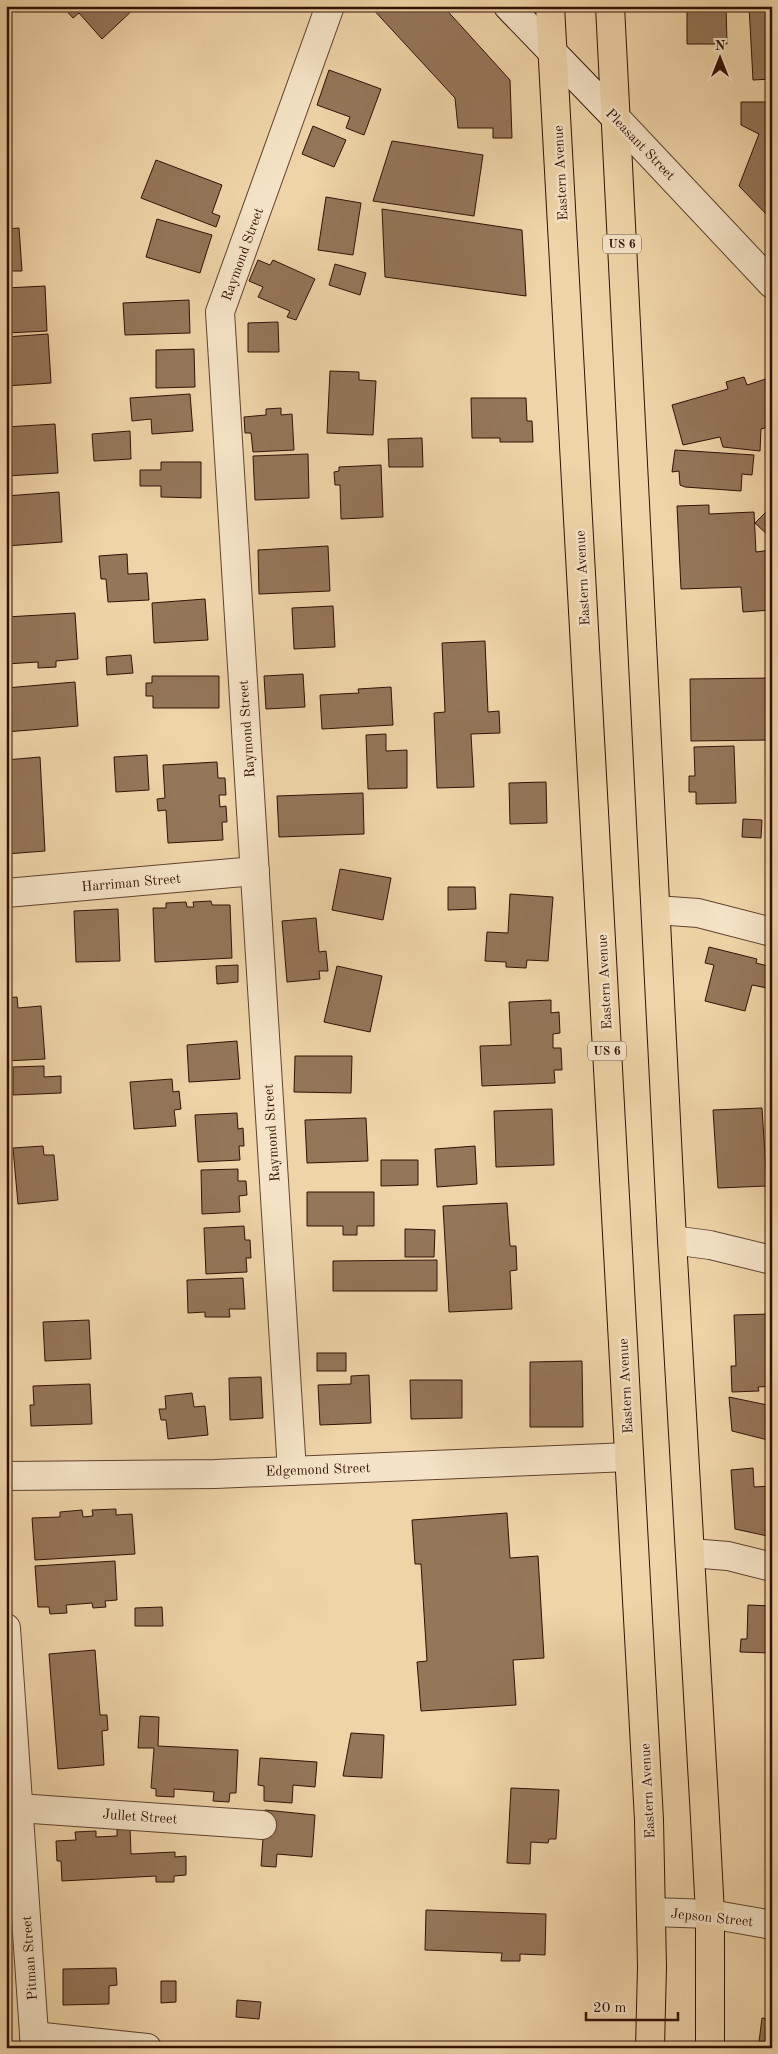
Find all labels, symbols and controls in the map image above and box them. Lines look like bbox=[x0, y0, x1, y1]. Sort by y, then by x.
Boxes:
north arrow bbox=[696, 32, 746, 82]
text: N bbox=[715, 39, 726, 53]
street label: Pleasant Street bbox=[603, 106, 678, 183]
street label: Eastern Avenue bbox=[552, 125, 570, 221]
street label: Raymond Street bbox=[220, 206, 266, 303]
road number: US 6 bbox=[603, 234, 641, 253]
street label: Eastern Avenue bbox=[574, 530, 592, 626]
street label: Raymond Street bbox=[237, 679, 257, 778]
street label: Harriman Street bbox=[81, 872, 182, 894]
street label: Eastern Avenue bbox=[596, 934, 614, 1030]
road number: US 6 bbox=[588, 1042, 626, 1060]
street label: Raymond Street bbox=[262, 1083, 282, 1182]
street label: Eastern Avenue bbox=[617, 1338, 635, 1434]
street label: Edgemond Street bbox=[265, 1461, 371, 1479]
street label: Eastern Avenue bbox=[639, 1743, 657, 1839]
street label: Jullet Street bbox=[102, 1807, 178, 1827]
street label: Jepson Street bbox=[670, 1907, 754, 1929]
street label: Pitman Street bbox=[20, 1915, 40, 2001]
scale bar bbox=[586, 1989, 678, 2021]
text: 20 m bbox=[593, 2001, 627, 2016]

